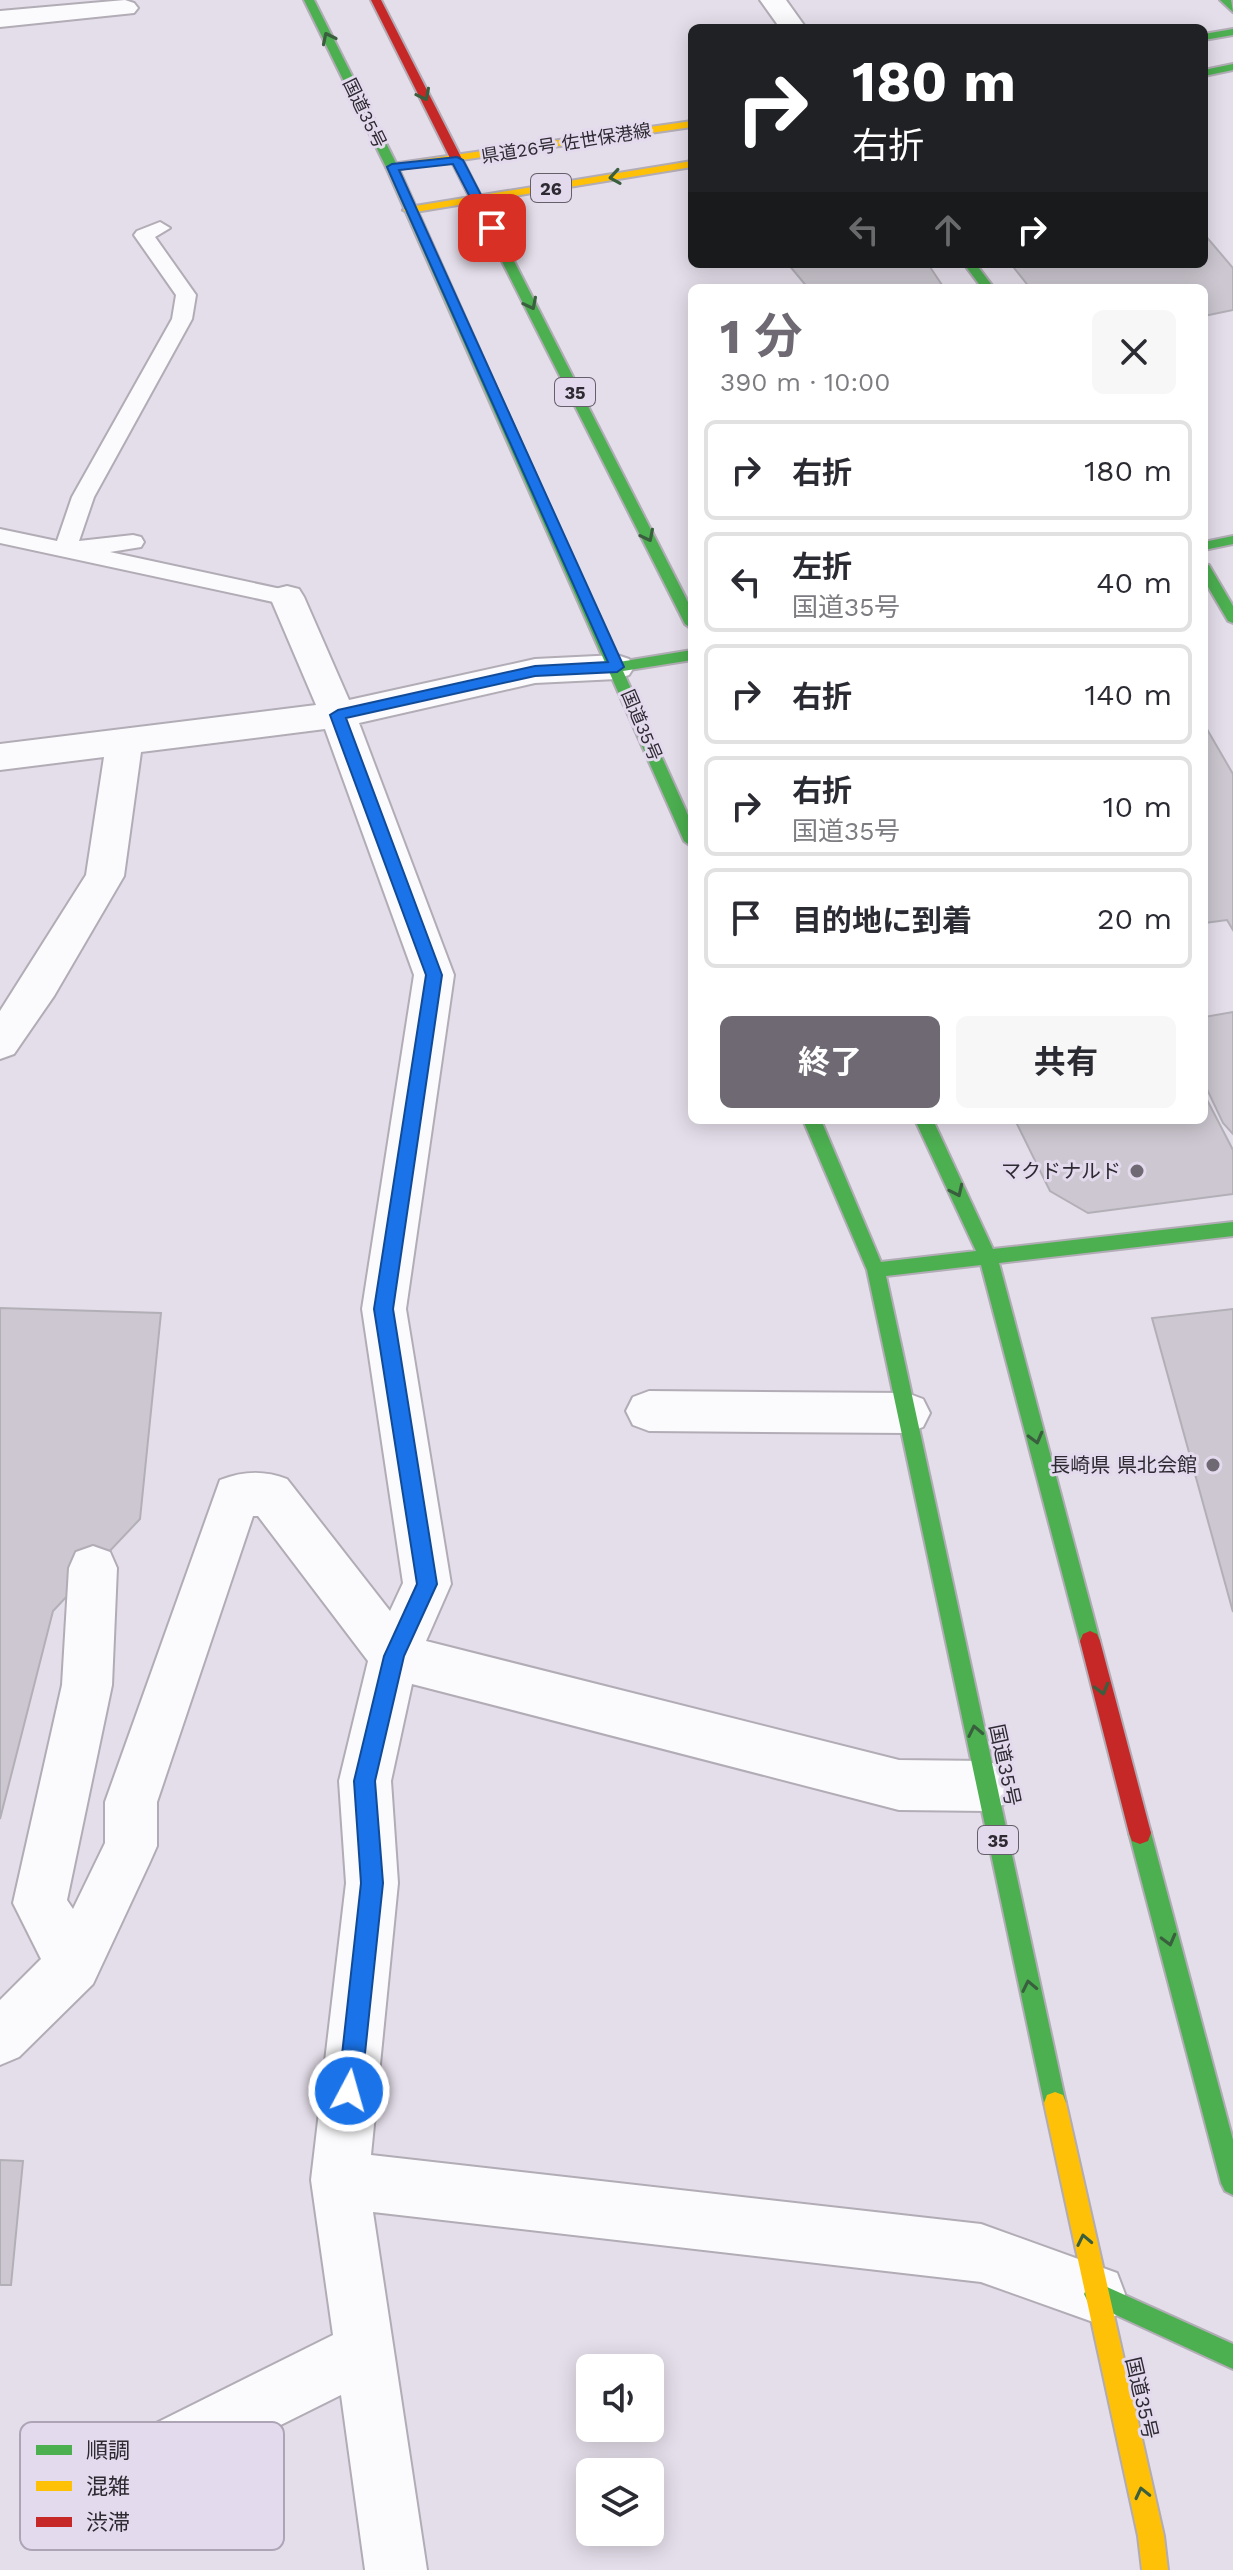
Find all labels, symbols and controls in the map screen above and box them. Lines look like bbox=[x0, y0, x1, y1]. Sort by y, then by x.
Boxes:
one-way arrow bbox=[322, 32, 338, 47]
text: 180 m bbox=[852, 49, 1016, 115]
icon: right bbox=[720, 56, 824, 160]
street label: 国道35号 bbox=[339, 75, 391, 151]
one-way arrow bbox=[414, 86, 429, 101]
street label: 県道26号 佐世保港線 bbox=[480, 119, 652, 167]
text: 右折 bbox=[852, 125, 924, 167]
one-way arrow bbox=[608, 168, 622, 185]
road number: 26 bbox=[531, 174, 571, 202]
pin bbox=[458, 194, 526, 262]
icon: arrive bbox=[470, 206, 514, 250]
icon: left bbox=[842, 208, 886, 252]
icon: ahead bbox=[926, 208, 970, 252]
icon: right bbox=[1010, 208, 1054, 252]
one-way arrow bbox=[521, 296, 536, 311]
text: 1 分 bbox=[720, 308, 802, 365]
button: close bbox=[1092, 310, 1176, 394]
text: 390 m · 10:00 bbox=[720, 367, 890, 397]
road number: 35 bbox=[555, 378, 595, 406]
icon: right bbox=[724, 448, 768, 492]
text: 180 m bbox=[1084, 453, 1172, 488]
text: 右折 bbox=[792, 455, 852, 490]
one-way arrow bbox=[638, 528, 654, 543]
text: 左折 bbox=[792, 549, 852, 584]
icon: left bbox=[724, 560, 768, 604]
text: 40 m bbox=[1096, 565, 1172, 600]
text: 国道35号 bbox=[792, 592, 900, 622]
icon: right bbox=[724, 672, 768, 716]
text: 140 m bbox=[1084, 677, 1172, 712]
text: 右折 bbox=[792, 679, 852, 714]
street label: 国道35号 bbox=[618, 686, 666, 764]
text: 右折 bbox=[792, 773, 852, 808]
icon: right bbox=[724, 784, 768, 828]
text: 10 m bbox=[1103, 789, 1172, 824]
text: 国道35号 bbox=[792, 816, 900, 846]
icon: arrive bbox=[724, 896, 768, 940]
text: 20 m bbox=[1097, 901, 1172, 936]
text: 目的地に到着 bbox=[792, 903, 972, 938]
button: 終了 bbox=[720, 1016, 940, 1108]
button: 共有 bbox=[956, 1016, 1176, 1108]
place label: マクドナルド bbox=[1001, 1159, 1121, 1183]
marker: マクドナルド bbox=[1128, 1162, 1146, 1180]
one-way arrow bbox=[947, 1182, 963, 1197]
one-way arrow bbox=[1026, 1430, 1043, 1444]
place label: 長崎県 県北会館 bbox=[1050, 1453, 1197, 1477]
marker: 長崎県 県北会館 bbox=[1204, 1456, 1222, 1474]
one-way arrow bbox=[1093, 1682, 1110, 1695]
street label: 国道35号 bbox=[985, 1722, 1025, 1808]
one-way arrow bbox=[967, 1725, 984, 1739]
road number: 35 bbox=[978, 1826, 1018, 1854]
one-way arrow bbox=[1159, 1933, 1176, 1947]
one-way arrow bbox=[1022, 1979, 1039, 1992]
position arrow bbox=[307, 2049, 391, 2133]
one-way arrow bbox=[1076, 2233, 1093, 2247]
map controls bbox=[576, 2354, 664, 2546]
button: sound bbox=[576, 2354, 664, 2442]
street label: 国道35号 bbox=[1121, 2355, 1163, 2441]
legend bbox=[20, 2422, 284, 2550]
text: 順調 bbox=[86, 2438, 130, 2463]
button: layers bbox=[576, 2458, 664, 2546]
text: 混雑 bbox=[86, 2474, 130, 2499]
one-way arrow bbox=[1134, 2487, 1151, 2501]
text: 渋滞 bbox=[86, 2510, 130, 2535]

